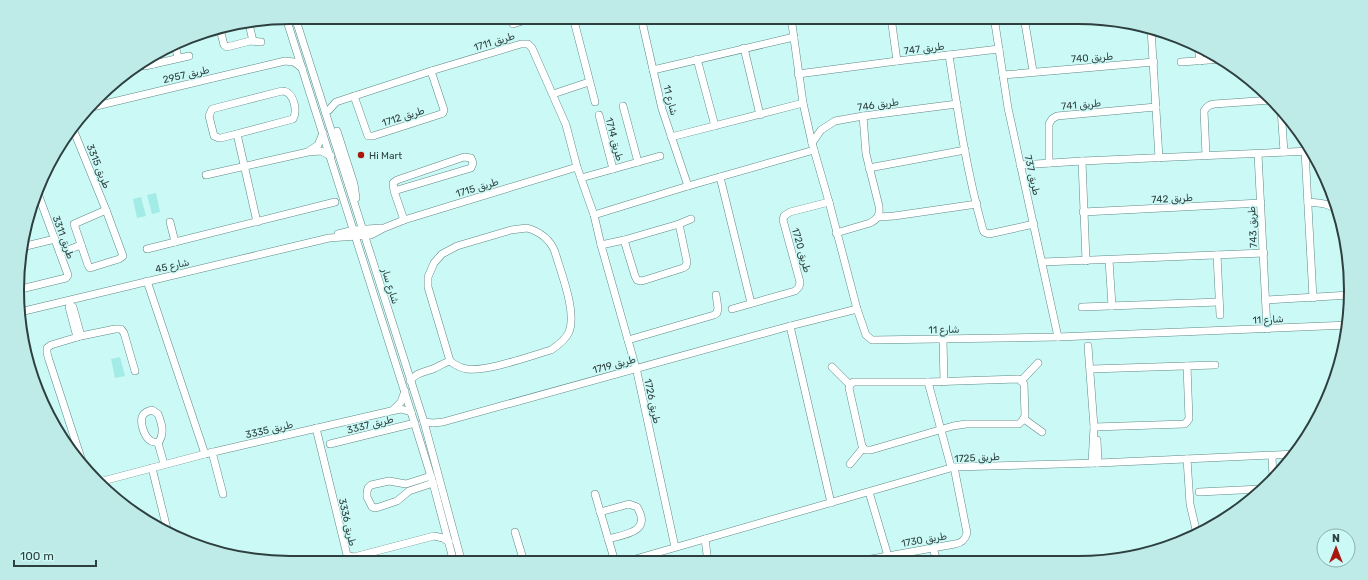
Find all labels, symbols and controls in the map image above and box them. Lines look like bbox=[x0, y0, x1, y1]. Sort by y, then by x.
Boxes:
street label: طريق 1711 bbox=[472, 30, 516, 54]
street label: طريق 747 bbox=[903, 41, 945, 57]
street label: طريق 740 bbox=[1071, 51, 1114, 65]
street label: طريق 2957 bbox=[162, 64, 211, 86]
street label: شارع 11 bbox=[659, 84, 680, 117]
street label: طريق 746 bbox=[857, 96, 900, 114]
street label: طريق 741 bbox=[1061, 97, 1102, 113]
street label: طريق 1712 bbox=[381, 104, 426, 129]
street label: طريق 1714 bbox=[602, 116, 626, 162]
street label: طريق 3315 bbox=[84, 142, 112, 190]
marker: Hi Mart bbox=[356, 150, 366, 160]
place label: Hi Mart bbox=[369, 150, 402, 162]
street label: طريق 737 bbox=[1022, 154, 1042, 196]
street label: طريق 1715 bbox=[454, 176, 500, 200]
street label: طريق 742 bbox=[1151, 192, 1193, 206]
street label: طريق 743 bbox=[1246, 206, 1260, 248]
street label: طريق 3311 bbox=[50, 214, 76, 261]
street label: طريق 1720 bbox=[789, 226, 813, 274]
street label: شارع 45 bbox=[154, 256, 191, 277]
street label: شارع سار bbox=[378, 266, 401, 306]
street label: شارع 11 bbox=[1252, 313, 1284, 328]
street label: شارع 11 bbox=[928, 324, 960, 337]
street label: طريق 1719 bbox=[591, 353, 637, 376]
street label: طريق 1726 bbox=[641, 378, 663, 425]
street label: طريق 3337 bbox=[346, 413, 395, 437]
street label: طريق 3335 bbox=[244, 419, 294, 441]
street label: طريق 1725 bbox=[954, 451, 1000, 465]
street label: طريق 3336 bbox=[336, 497, 358, 547]
north arrow bbox=[1316, 528, 1356, 568]
street label: طريق 1730 bbox=[900, 530, 948, 550]
text: N bbox=[1332, 532, 1340, 545]
scale bar bbox=[14, 542, 96, 568]
text: 100 m bbox=[20, 549, 54, 563]

